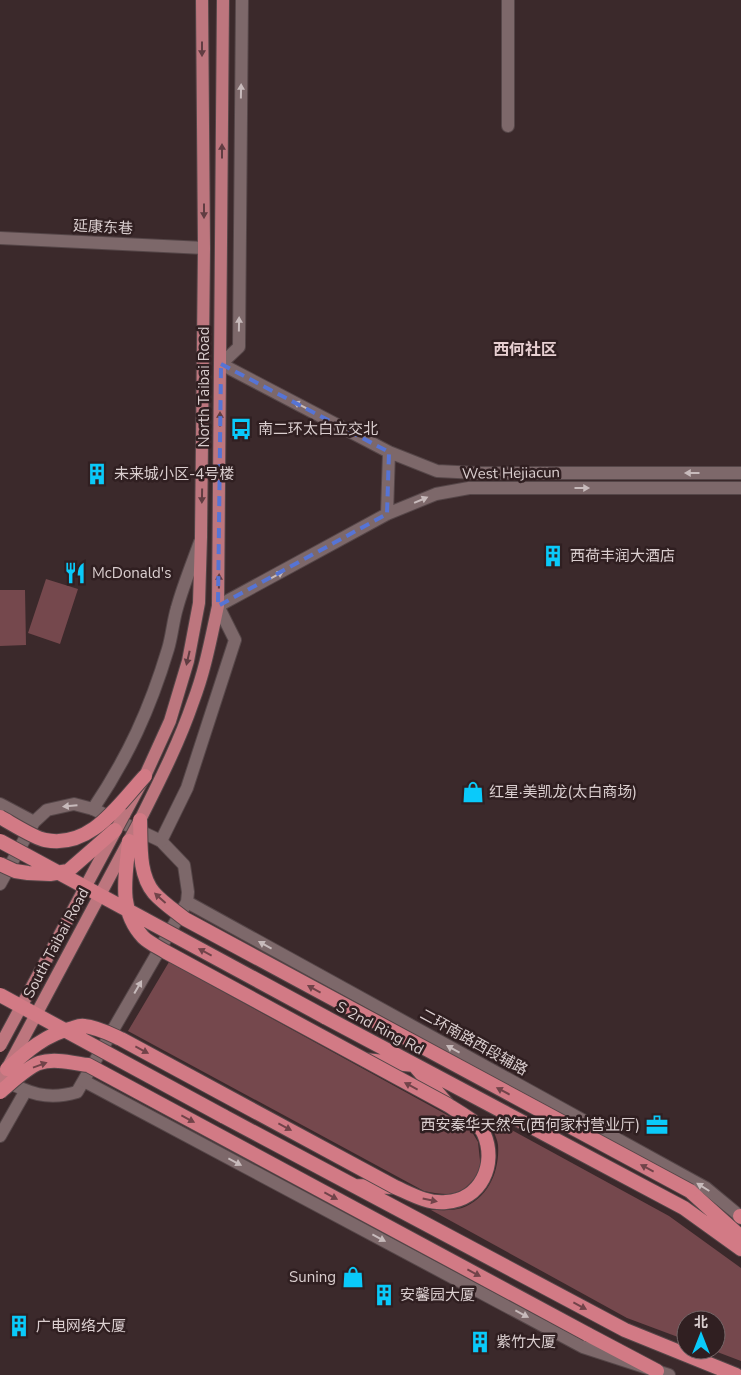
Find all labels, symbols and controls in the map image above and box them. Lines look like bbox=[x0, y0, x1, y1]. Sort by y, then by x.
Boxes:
one-way arrow bbox=[198, 41, 206, 57]
one-way arrow bbox=[237, 83, 245, 99]
one-way arrow bbox=[218, 143, 226, 159]
one-way arrow bbox=[200, 203, 208, 219]
street label: 延康东巷 bbox=[73, 215, 133, 239]
one-way arrow bbox=[235, 315, 243, 331]
street label: North Taibai Road bbox=[194, 326, 214, 448]
district label: 西何社区 bbox=[493, 339, 557, 361]
one-way arrow bbox=[293, 401, 307, 409]
one-way arrow bbox=[216, 411, 224, 427]
bus stop icon: 南二环太白立交北 bbox=[228, 416, 254, 442]
place label: 南二环太白立交北 bbox=[258, 419, 378, 439]
building icon: 未来城小区-4号楼 bbox=[84, 461, 110, 487]
street label: West Hejiacun bbox=[462, 462, 560, 484]
place label: 未来城小区-4号楼 bbox=[114, 464, 234, 484]
one-way arrow bbox=[684, 469, 700, 477]
one-way arrow bbox=[574, 484, 590, 492]
one-way arrow bbox=[198, 488, 206, 504]
one-way arrow bbox=[414, 496, 429, 504]
building icon: 西荷丰润大酒店 bbox=[540, 543, 566, 569]
place label: 西荷丰润大酒店 bbox=[570, 546, 675, 566]
restaurant icon: McDonald's bbox=[62, 560, 88, 586]
place label: McDonald's bbox=[92, 563, 171, 583]
one-way arrow bbox=[270, 571, 284, 579]
one-way arrow bbox=[215, 573, 223, 589]
one-way arrow bbox=[184, 650, 192, 665]
shop icon: 红星·美凯龙(太白商场) bbox=[460, 779, 486, 805]
place label: 红星·美凯龙(太白商场) bbox=[489, 782, 637, 802]
one-way arrow bbox=[62, 802, 78, 810]
street label: South Taibai Road bbox=[19, 885, 93, 1001]
one-way arrow bbox=[154, 892, 166, 904]
one-way arrow bbox=[258, 941, 272, 949]
one-way arrow bbox=[198, 948, 212, 956]
one-way arrow bbox=[134, 980, 142, 995]
one-way arrow bbox=[307, 985, 322, 993]
street label: S 2nd Ring Rd bbox=[333, 997, 427, 1059]
street label: 二环南路西段辅路 bbox=[417, 1004, 531, 1080]
one-way arrow bbox=[447, 1044, 460, 1053]
one-way arrow bbox=[136, 1046, 149, 1055]
one-way arrow bbox=[33, 1061, 48, 1069]
one-way arrow bbox=[404, 1082, 418, 1090]
one-way arrow bbox=[496, 1087, 511, 1095]
office icon: 西安秦华天然气(西何家村营业厅) bbox=[644, 1112, 670, 1138]
one-way arrow bbox=[182, 1114, 195, 1123]
place label: 西安秦华天然气(西何家村营业厅) bbox=[420, 1115, 640, 1135]
one-way arrow bbox=[279, 1123, 292, 1132]
one-way arrow bbox=[229, 1157, 242, 1166]
one-way arrow bbox=[639, 1164, 654, 1172]
one-way arrow bbox=[696, 1182, 709, 1191]
one-way arrow bbox=[324, 1192, 338, 1200]
one-way arrow bbox=[422, 1196, 438, 1204]
one-way arrow bbox=[372, 1234, 386, 1242]
shop icon: Suning bbox=[340, 1264, 366, 1290]
place label: Suning bbox=[289, 1267, 336, 1287]
one-way arrow bbox=[467, 1269, 481, 1277]
building icon: 安馨园大厦 bbox=[371, 1282, 397, 1308]
place label: 安馨园大厦 bbox=[400, 1285, 475, 1305]
one-way arrow bbox=[573, 1302, 588, 1310]
one-way arrow bbox=[515, 1310, 530, 1318]
north arrow bbox=[676, 1310, 726, 1360]
building icon: 广电网络大厦 bbox=[6, 1313, 32, 1339]
text: 北 bbox=[694, 1313, 708, 1332]
place label: 广电网络大厦 bbox=[36, 1316, 126, 1336]
building icon: 紫竹大厦 bbox=[467, 1329, 493, 1355]
place label: 紫竹大厦 bbox=[496, 1332, 556, 1352]

